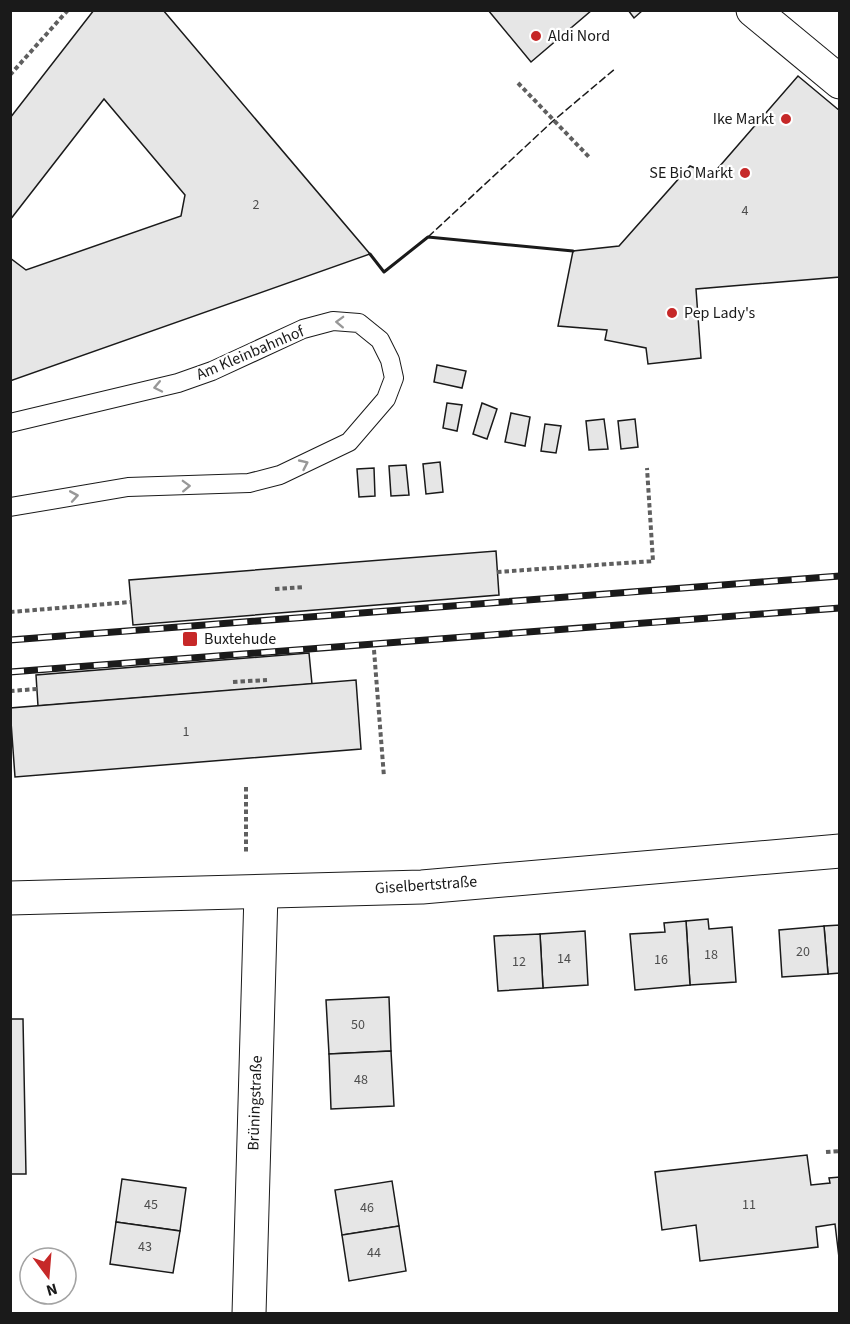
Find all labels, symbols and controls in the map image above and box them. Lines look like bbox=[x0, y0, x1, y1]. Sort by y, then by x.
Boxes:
place label: Aldi Nord bbox=[548, 25, 610, 47]
marker: Aldi Nord bbox=[529, 29, 543, 43]
place label: Ike Markt bbox=[713, 108, 775, 130]
marker: Ike Markt bbox=[779, 112, 793, 126]
place label: SE Bio Markt bbox=[649, 162, 734, 184]
marker: SE Bio Markt bbox=[738, 166, 752, 180]
house number: 2 bbox=[253, 195, 260, 215]
house number: 4 bbox=[742, 201, 749, 221]
place label: Pep Lady's bbox=[684, 302, 756, 324]
marker: Pep Lady's bbox=[665, 306, 679, 320]
one-way arrow bbox=[336, 316, 345, 328]
street label: Am Kleinbahnhof bbox=[193, 320, 309, 386]
one-way arrow bbox=[154, 380, 164, 393]
one-way arrow bbox=[297, 459, 308, 471]
one-way arrow bbox=[182, 479, 191, 492]
one-way arrow bbox=[69, 491, 78, 503]
place label: Buxtehude bbox=[204, 628, 276, 650]
marker: Buxtehude bbox=[181, 630, 199, 648]
house number: 1 bbox=[183, 722, 190, 742]
street label: Giselbertstraße bbox=[374, 870, 478, 900]
house number: 20 bbox=[796, 942, 810, 962]
house number: 18 bbox=[704, 945, 718, 965]
house number: 14 bbox=[557, 949, 571, 969]
house number: 16 bbox=[654, 950, 668, 970]
house number: 12 bbox=[512, 952, 526, 972]
house number: 50 bbox=[351, 1015, 365, 1035]
street label: Brüningstraße bbox=[242, 1055, 268, 1151]
house number: 48 bbox=[354, 1070, 368, 1090]
house number: 45 bbox=[144, 1195, 158, 1215]
house number: 11 bbox=[742, 1195, 756, 1215]
house number: 46 bbox=[360, 1198, 374, 1218]
house number: 43 bbox=[138, 1237, 152, 1257]
house number: 44 bbox=[367, 1243, 381, 1263]
north arrow bbox=[18, 1246, 78, 1306]
text: N bbox=[44, 1277, 60, 1301]

